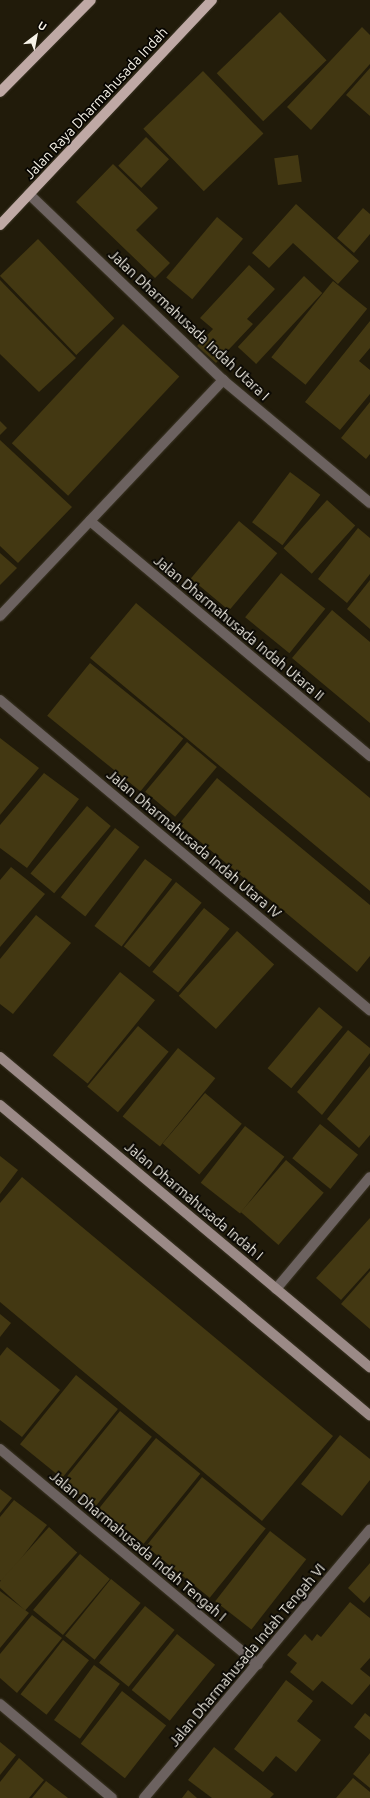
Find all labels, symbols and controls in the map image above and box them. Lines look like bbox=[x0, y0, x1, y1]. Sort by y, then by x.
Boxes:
north arrow bbox=[16, 16, 56, 56]
text: U bbox=[36, 19, 49, 33]
street label: Jalan Raya Dharmahusada Indah bbox=[21, 24, 171, 182]
street label: Jalan Dharmahusada Indah Utara I bbox=[105, 246, 273, 404]
street label: Jalan Dharmahusada Indah Utara II bbox=[151, 552, 327, 704]
street label: Jalan Dharmahusada Indah Utara IV bbox=[103, 766, 285, 922]
street label: Jalan Dharmahusada Indah I bbox=[121, 1138, 267, 1264]
street label: Jalan Dharmahusada Indah Tengah I bbox=[47, 1467, 229, 1625]
street label: Jalan Dharmahusada Indah Tengah VI bbox=[165, 1560, 329, 1750]

